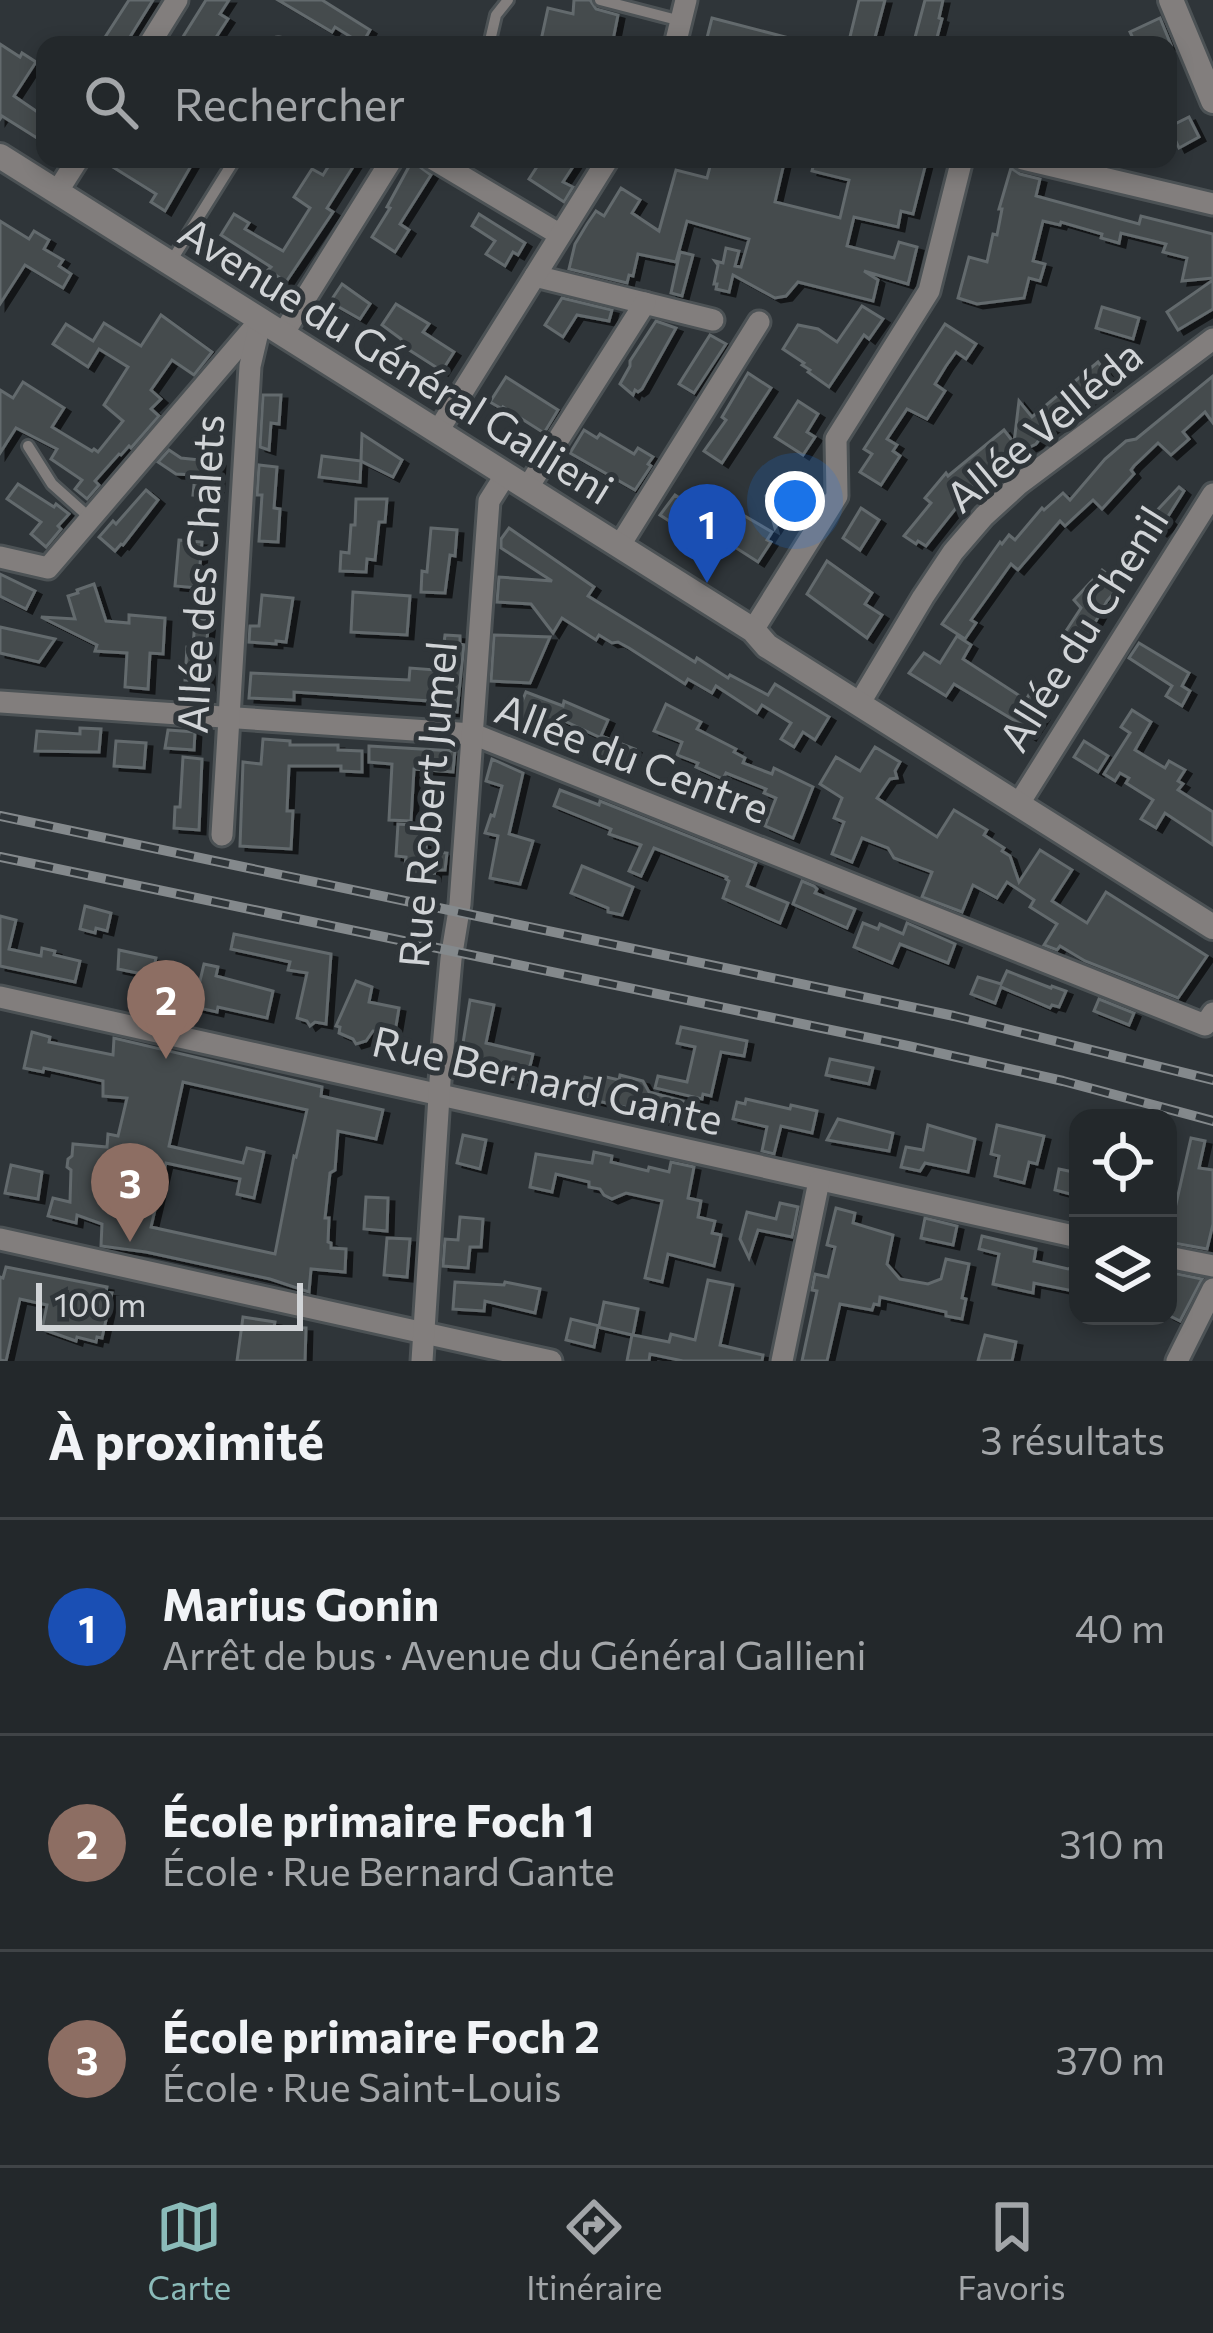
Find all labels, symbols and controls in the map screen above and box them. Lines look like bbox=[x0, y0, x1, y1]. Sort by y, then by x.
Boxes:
search box bbox=[36, 36, 1177, 168]
icon: search bbox=[78, 69, 144, 135]
text: Rechercher bbox=[174, 75, 405, 130]
street label: Avenue du Général Gallieni bbox=[170, 204, 624, 514]
street label: Allée Velléda bbox=[934, 328, 1152, 522]
street label: Allée des Chalets bbox=[165, 413, 233, 735]
your location bbox=[765, 471, 825, 531]
pin: 1 bbox=[668, 484, 746, 583]
street label: Allée du Chenil bbox=[986, 496, 1178, 760]
street label: Rue Robert Jumel bbox=[386, 639, 466, 969]
street label: Allée du Centre bbox=[489, 681, 777, 833]
pin: 2 bbox=[127, 960, 205, 1059]
street label: Rue Bernard Gante bbox=[368, 1013, 728, 1145]
map controls bbox=[1069, 1109, 1177, 1325]
button: locate bbox=[1069, 1109, 1177, 1217]
pin: 3 bbox=[91, 1143, 169, 1242]
button: layers bbox=[1069, 1217, 1177, 1325]
scale bar bbox=[36, 1277, 303, 1330]
text: 100 m bbox=[54, 1283, 146, 1324]
text: À proximité bbox=[48, 1408, 324, 1471]
text: 3 résultats bbox=[980, 1415, 1165, 1463]
text: Marius Gonin bbox=[162, 1575, 439, 1630]
text: 1 bbox=[78, 1603, 96, 1651]
text: 40 m bbox=[1075, 1603, 1165, 1651]
text: Arrêt de bus · Avenue du Général Gallieni bbox=[162, 1630, 867, 1678]
text: École primaire Foch 1 bbox=[162, 1791, 595, 1846]
text: 2 bbox=[76, 1819, 98, 1867]
text: 310 m bbox=[1059, 1819, 1165, 1867]
text: École · Rue Bernard Gante bbox=[162, 1846, 615, 1894]
text: École primaire Foch 2 bbox=[162, 2007, 600, 2062]
text: 3 bbox=[76, 2035, 98, 2083]
text: 370 m bbox=[1055, 2035, 1165, 2083]
text: École · Rue Saint-Louis bbox=[162, 2062, 561, 2110]
tab: Carte bbox=[148, 2194, 231, 2307]
tab: Itinéraire bbox=[526, 2194, 663, 2307]
tab: Favoris bbox=[958, 2194, 1065, 2307]

